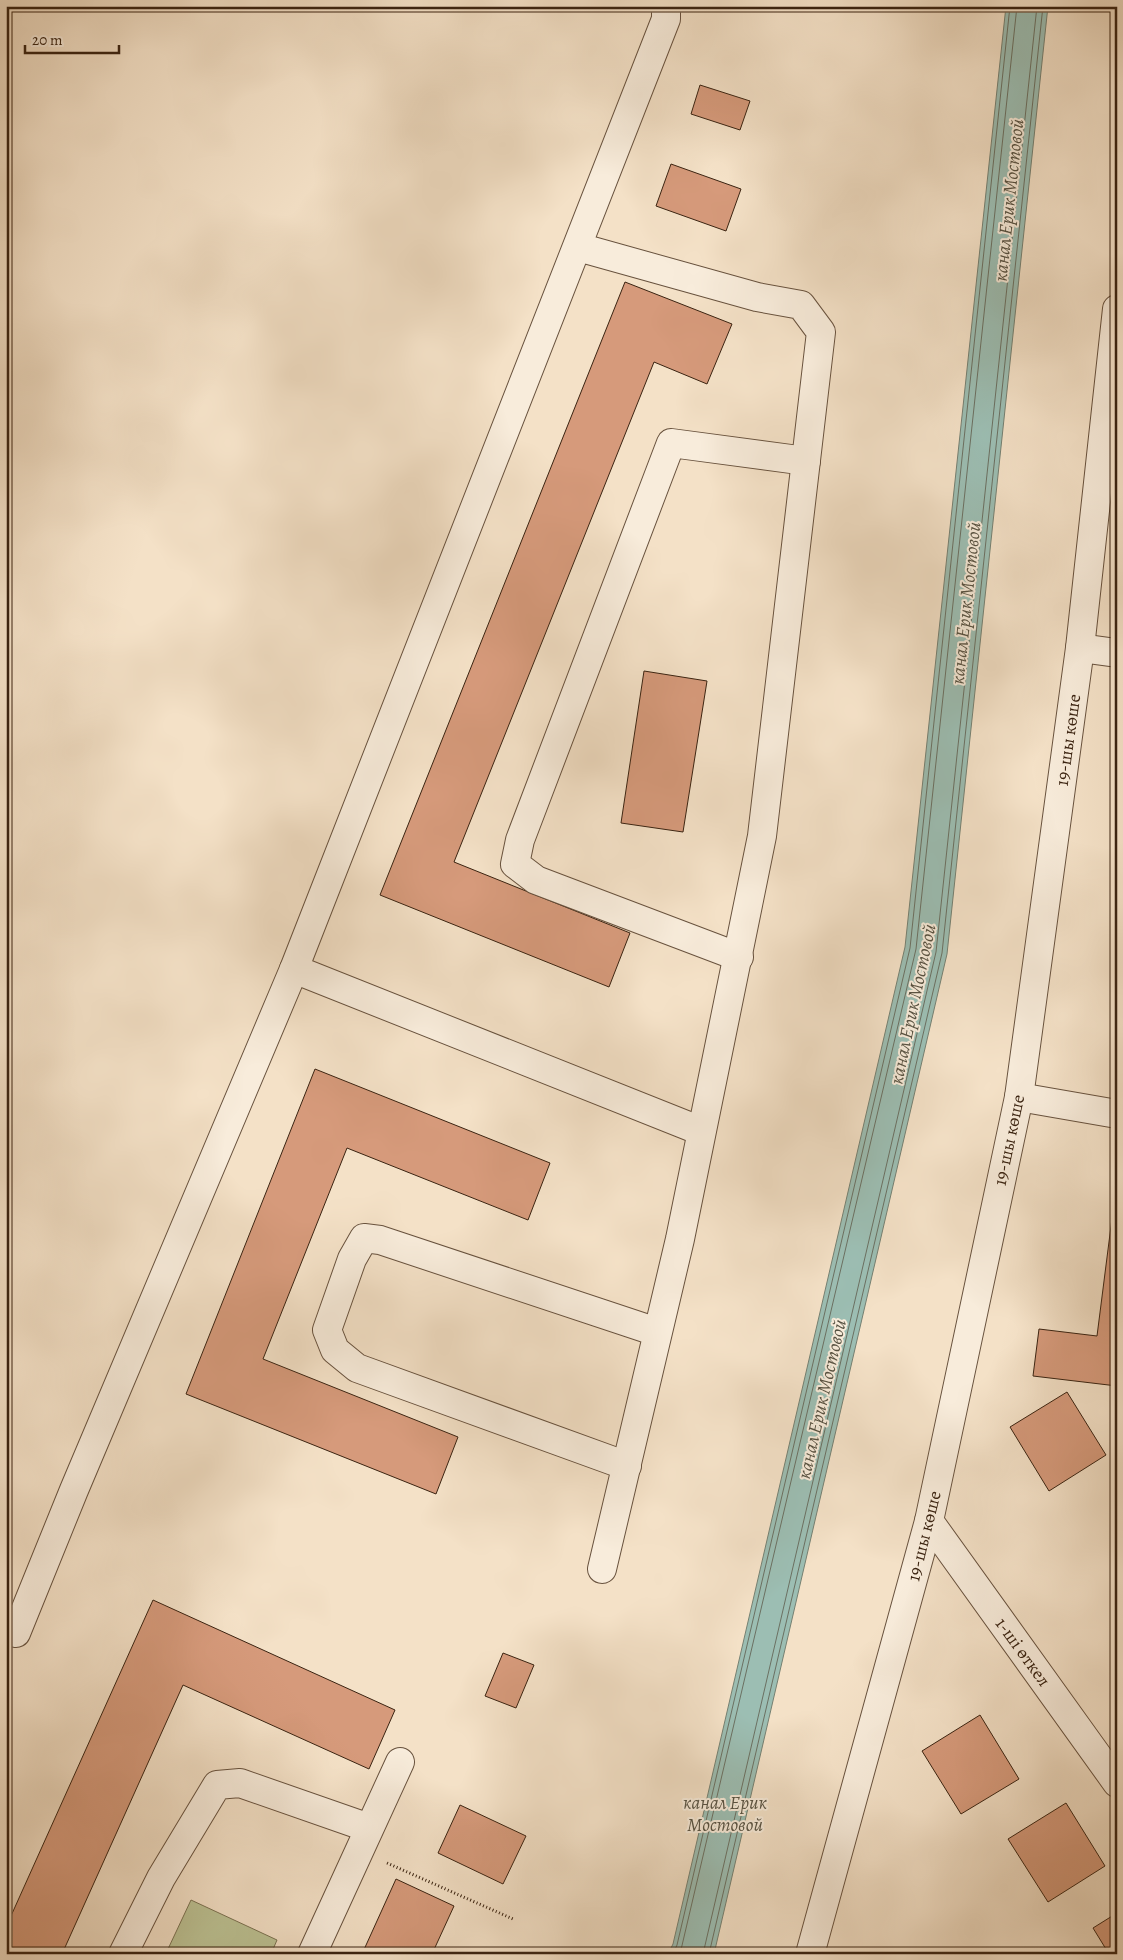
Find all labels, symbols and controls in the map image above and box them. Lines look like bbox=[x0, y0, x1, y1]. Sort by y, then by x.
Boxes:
scale bar bbox=[25, 22, 119, 54]
text: 20 m bbox=[32, 30, 63, 50]
water label: канал Ерик Мостовой bbox=[988, 118, 1030, 283]
water label: канал Ерик Мостовой bbox=[945, 521, 987, 686]
street label: 19-шы көше bbox=[1050, 692, 1086, 788]
water label: канал Ерик Мостовой bbox=[883, 922, 943, 1087]
street label: 19-шы көше bbox=[988, 1092, 1030, 1188]
water label: канал Ерик Мостовой bbox=[791, 1317, 853, 1482]
street label: 19-шы көше bbox=[901, 1488, 947, 1584]
street label: 1-шi өткел bbox=[990, 1613, 1056, 1691]
water label: канал Ерик Мостовой bbox=[683, 1790, 768, 1838]

